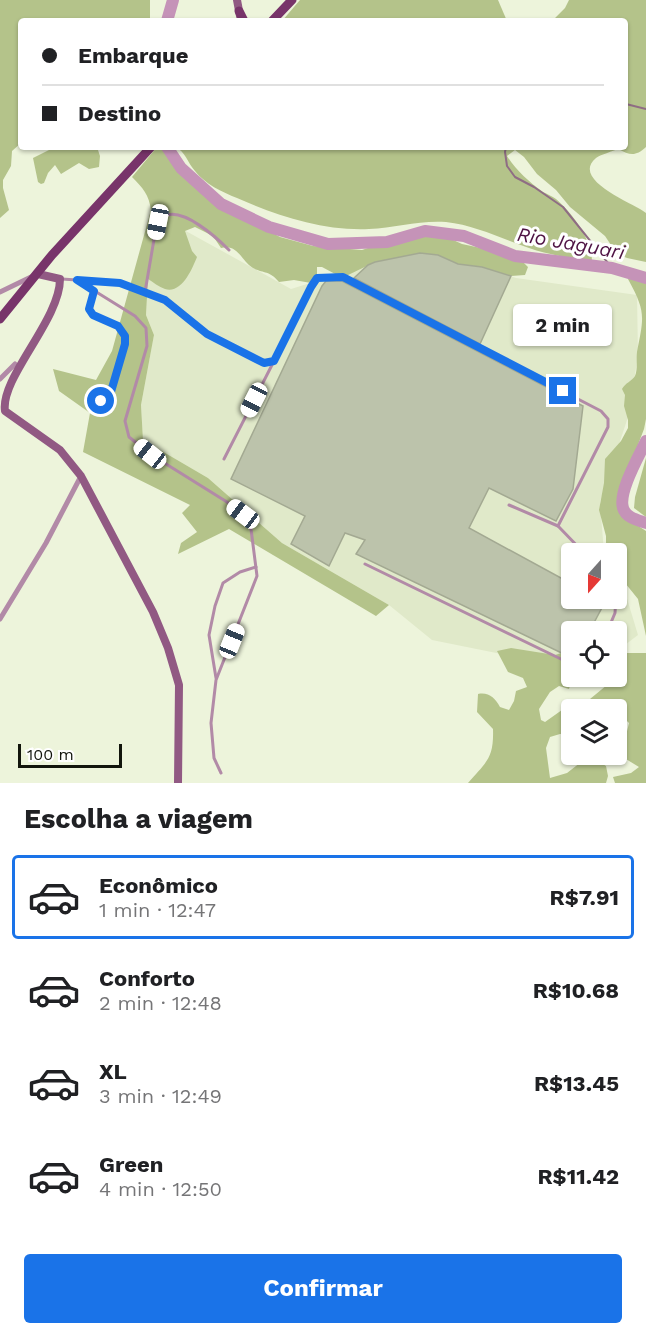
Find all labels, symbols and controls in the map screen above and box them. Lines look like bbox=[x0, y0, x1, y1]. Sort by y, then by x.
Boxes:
text: Embarque bbox=[78, 43, 188, 68]
text: Destino bbox=[78, 101, 161, 126]
car bbox=[146, 203, 170, 241]
water label: Rio Jaguari bbox=[515, 222, 627, 264]
callout: 2 min bbox=[514, 304, 612, 346]
text: 2 min bbox=[535, 313, 590, 337]
route end bbox=[549, 377, 576, 404]
car bbox=[238, 380, 270, 420]
route start bbox=[87, 387, 114, 414]
car bbox=[130, 436, 170, 472]
car bbox=[223, 496, 263, 532]
north arrow bbox=[561, 543, 627, 609]
map controls bbox=[561, 543, 627, 765]
car bbox=[217, 621, 247, 661]
button: locate bbox=[561, 621, 627, 687]
button: layers bbox=[561, 699, 627, 765]
scale bar bbox=[18, 741, 122, 768]
text: 100 m bbox=[27, 745, 74, 764]
text: Escolha a viagem bbox=[24, 803, 253, 835]
icon: car bbox=[27, 870, 81, 924]
text: Econômico bbox=[99, 873, 218, 898]
text: R$7.91 bbox=[550, 885, 619, 910]
text: 1 min · 12:47 bbox=[99, 898, 216, 922]
icon: car bbox=[27, 963, 81, 1017]
text: Conforto bbox=[99, 966, 195, 991]
text: R$10.68 bbox=[533, 978, 619, 1003]
text: 2 min · 12:48 bbox=[99, 991, 222, 1015]
icon: car bbox=[27, 1056, 81, 1110]
text: XL bbox=[99, 1059, 127, 1084]
text: R$13.45 bbox=[534, 1071, 619, 1096]
text: 3 min · 12:49 bbox=[99, 1084, 222, 1108]
icon: car bbox=[27, 1149, 81, 1203]
text: Green bbox=[99, 1152, 163, 1177]
text: R$11.42 bbox=[537, 1164, 619, 1189]
text: 4 min · 12:50 bbox=[99, 1177, 222, 1201]
button: Confirmar bbox=[24, 1254, 622, 1323]

